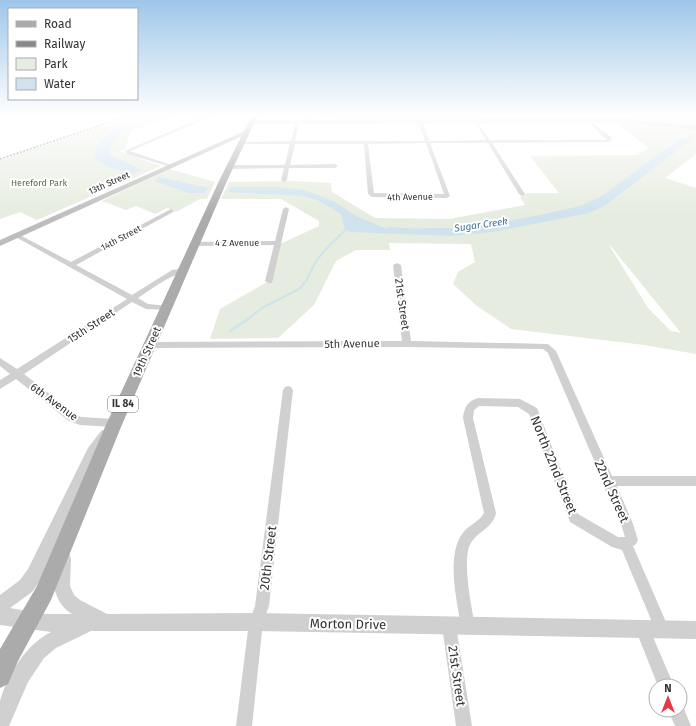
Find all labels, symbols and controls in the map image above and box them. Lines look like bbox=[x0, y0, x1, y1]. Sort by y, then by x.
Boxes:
legend bbox=[8, 8, 138, 100]
text: Road bbox=[44, 17, 72, 31]
text: Railway bbox=[44, 37, 85, 51]
text: Park bbox=[44, 57, 68, 71]
text: Water bbox=[44, 77, 76, 91]
street label: 13th Street bbox=[87, 169, 132, 196]
park label: Hereford Park bbox=[11, 178, 67, 188]
street label: 4th Avenue bbox=[387, 192, 433, 202]
water label: Sugar Creek bbox=[453, 215, 509, 235]
street label: 14th Street bbox=[99, 223, 143, 253]
street label: 4 Z Avenue bbox=[215, 238, 259, 248]
street label: 21st Street bbox=[392, 277, 412, 331]
street label: 15th Street bbox=[65, 306, 117, 346]
street label: 19th Street bbox=[130, 325, 164, 379]
street label: 5th Avenue bbox=[324, 337, 380, 351]
street label: 6th Avenue bbox=[28, 380, 80, 424]
road number: IL 84 bbox=[108, 396, 138, 412]
street label: North 22nd Street bbox=[528, 414, 581, 516]
street label: 22nd Street bbox=[592, 457, 633, 525]
street label: 20th Street bbox=[257, 525, 279, 591]
street label: Morton Drive bbox=[310, 616, 386, 632]
street label: 21st Street bbox=[445, 645, 469, 708]
north arrow bbox=[648, 678, 688, 718]
text: N bbox=[664, 682, 672, 695]

